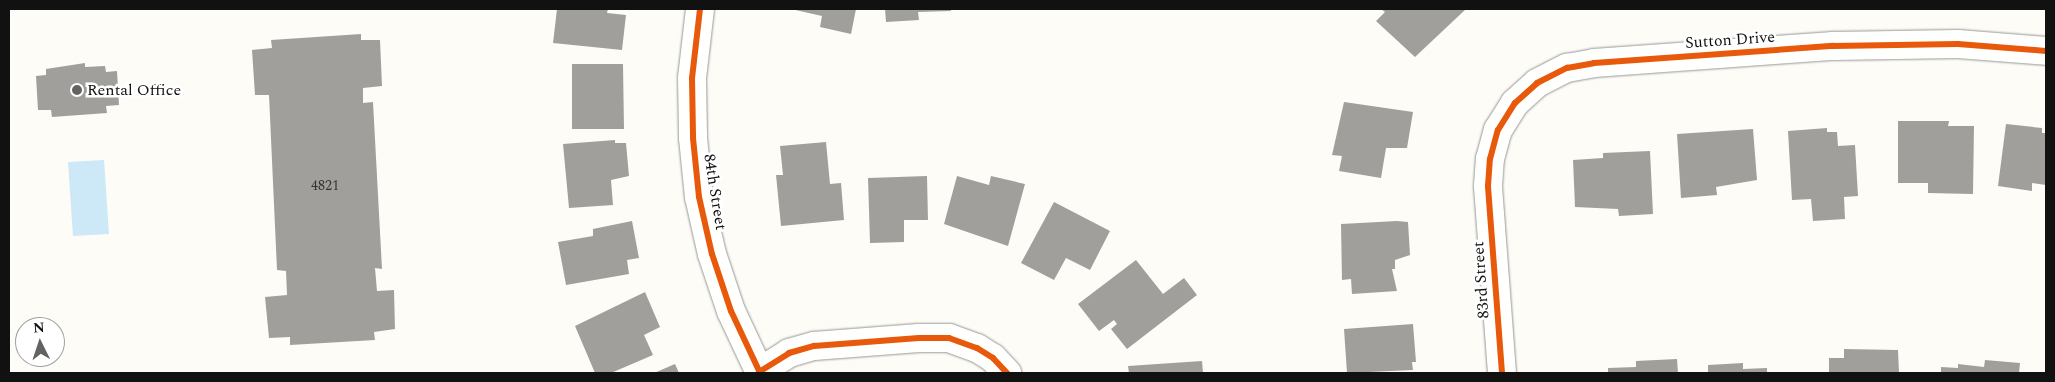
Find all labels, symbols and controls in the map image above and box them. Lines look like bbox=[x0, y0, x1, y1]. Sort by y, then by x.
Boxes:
street label: Sutton Drive bbox=[1684, 27, 1776, 53]
place label: Rental Office bbox=[87, 80, 181, 100]
marker: Rental Office bbox=[71, 84, 83, 96]
street label: 84th Street bbox=[699, 152, 731, 232]
house number: 4821 bbox=[311, 178, 339, 194]
street label: 83rd Street bbox=[1469, 241, 1493, 319]
north arrow bbox=[15, 317, 65, 367]
text: N bbox=[33, 317, 45, 338]

